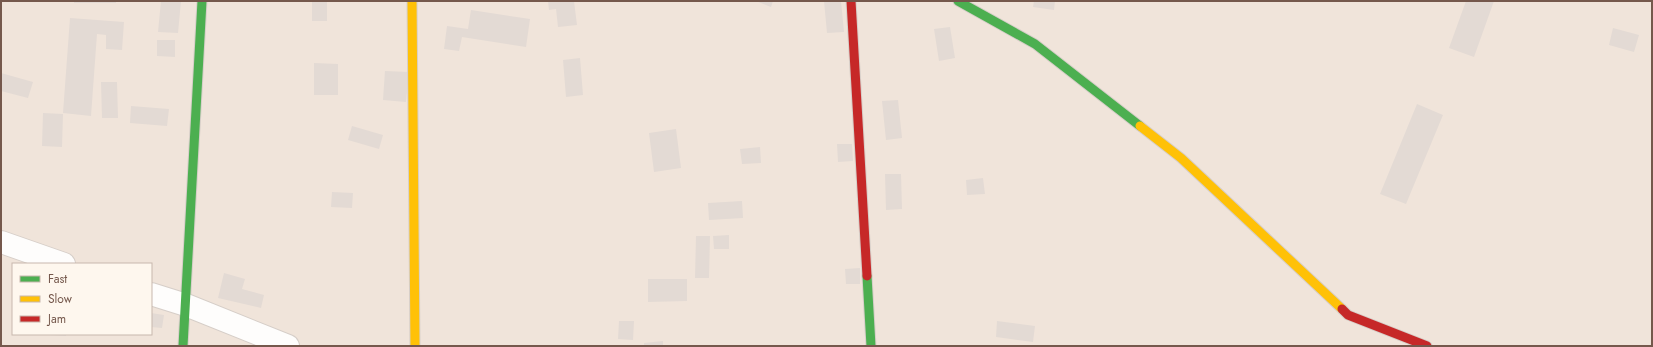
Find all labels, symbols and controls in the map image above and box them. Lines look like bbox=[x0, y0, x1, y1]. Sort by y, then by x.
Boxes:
legend bbox=[12, 263, 152, 335]
text: Fast bbox=[48, 270, 67, 288]
text: Slow bbox=[48, 290, 73, 308]
text: Jam bbox=[46, 310, 66, 328]

